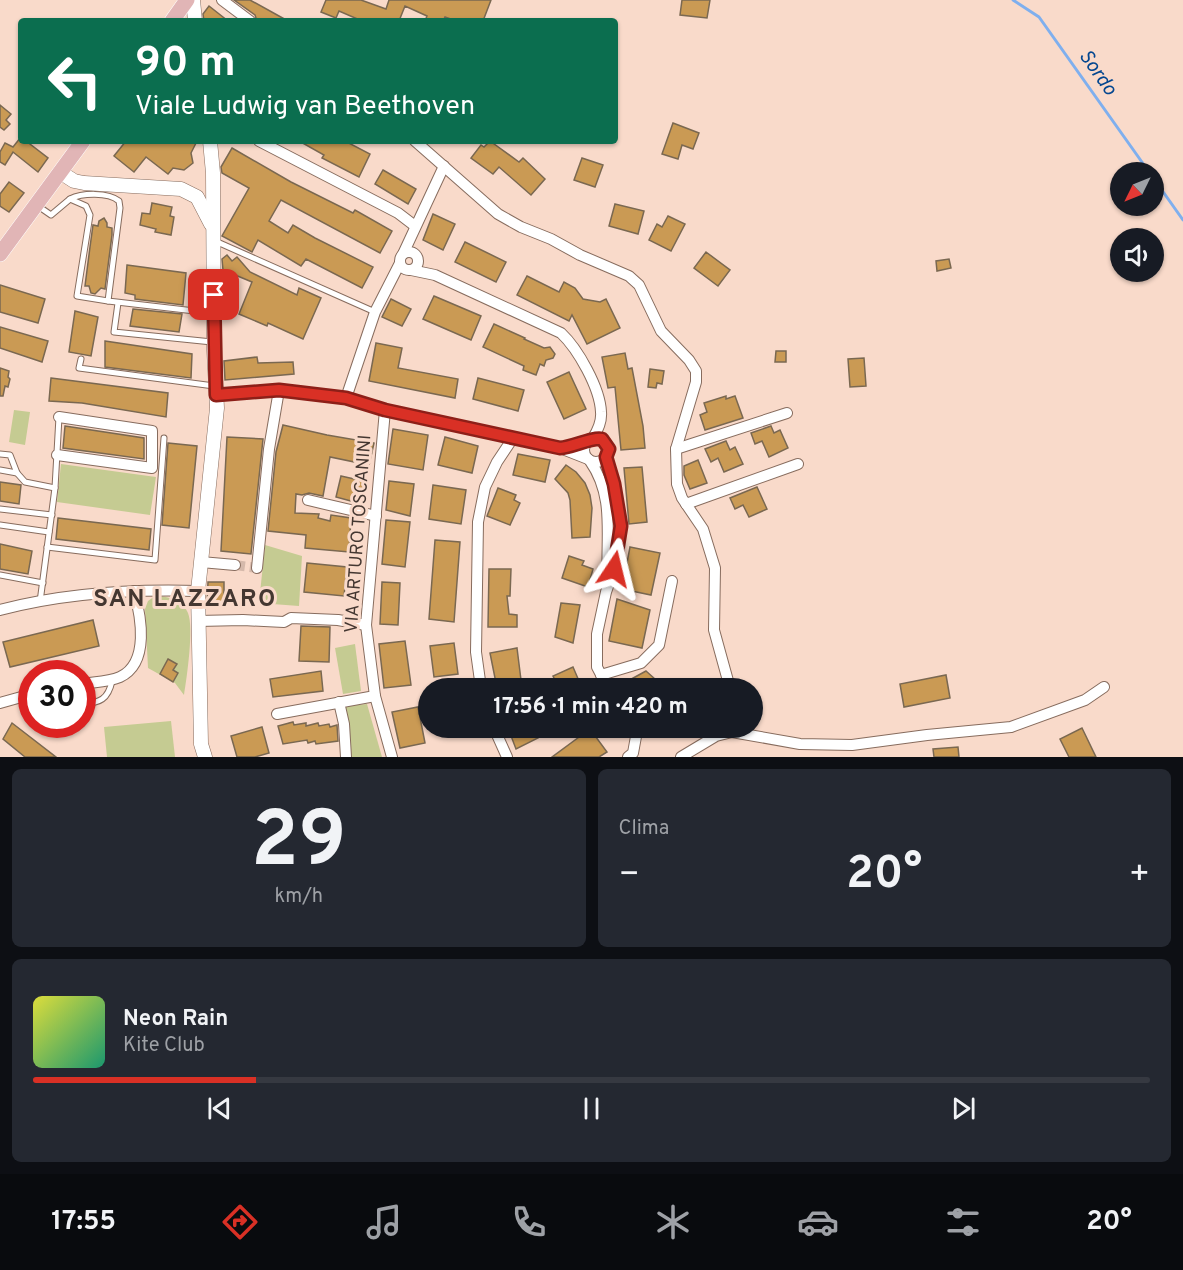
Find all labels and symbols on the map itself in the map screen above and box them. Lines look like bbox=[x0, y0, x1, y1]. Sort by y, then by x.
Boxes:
water label: Sordo bbox=[1072, 45, 1122, 101]
north arrow bbox=[1110, 162, 1164, 216]
pin bbox=[188, 269, 239, 320]
street label: VIA ARTURO TOSCANINI bbox=[341, 434, 377, 634]
position arrow bbox=[582, 537, 646, 601]
district label: SAN LAZZARO bbox=[93, 585, 277, 615]
speed limit sign: 30 bbox=[18, 660, 96, 738]

